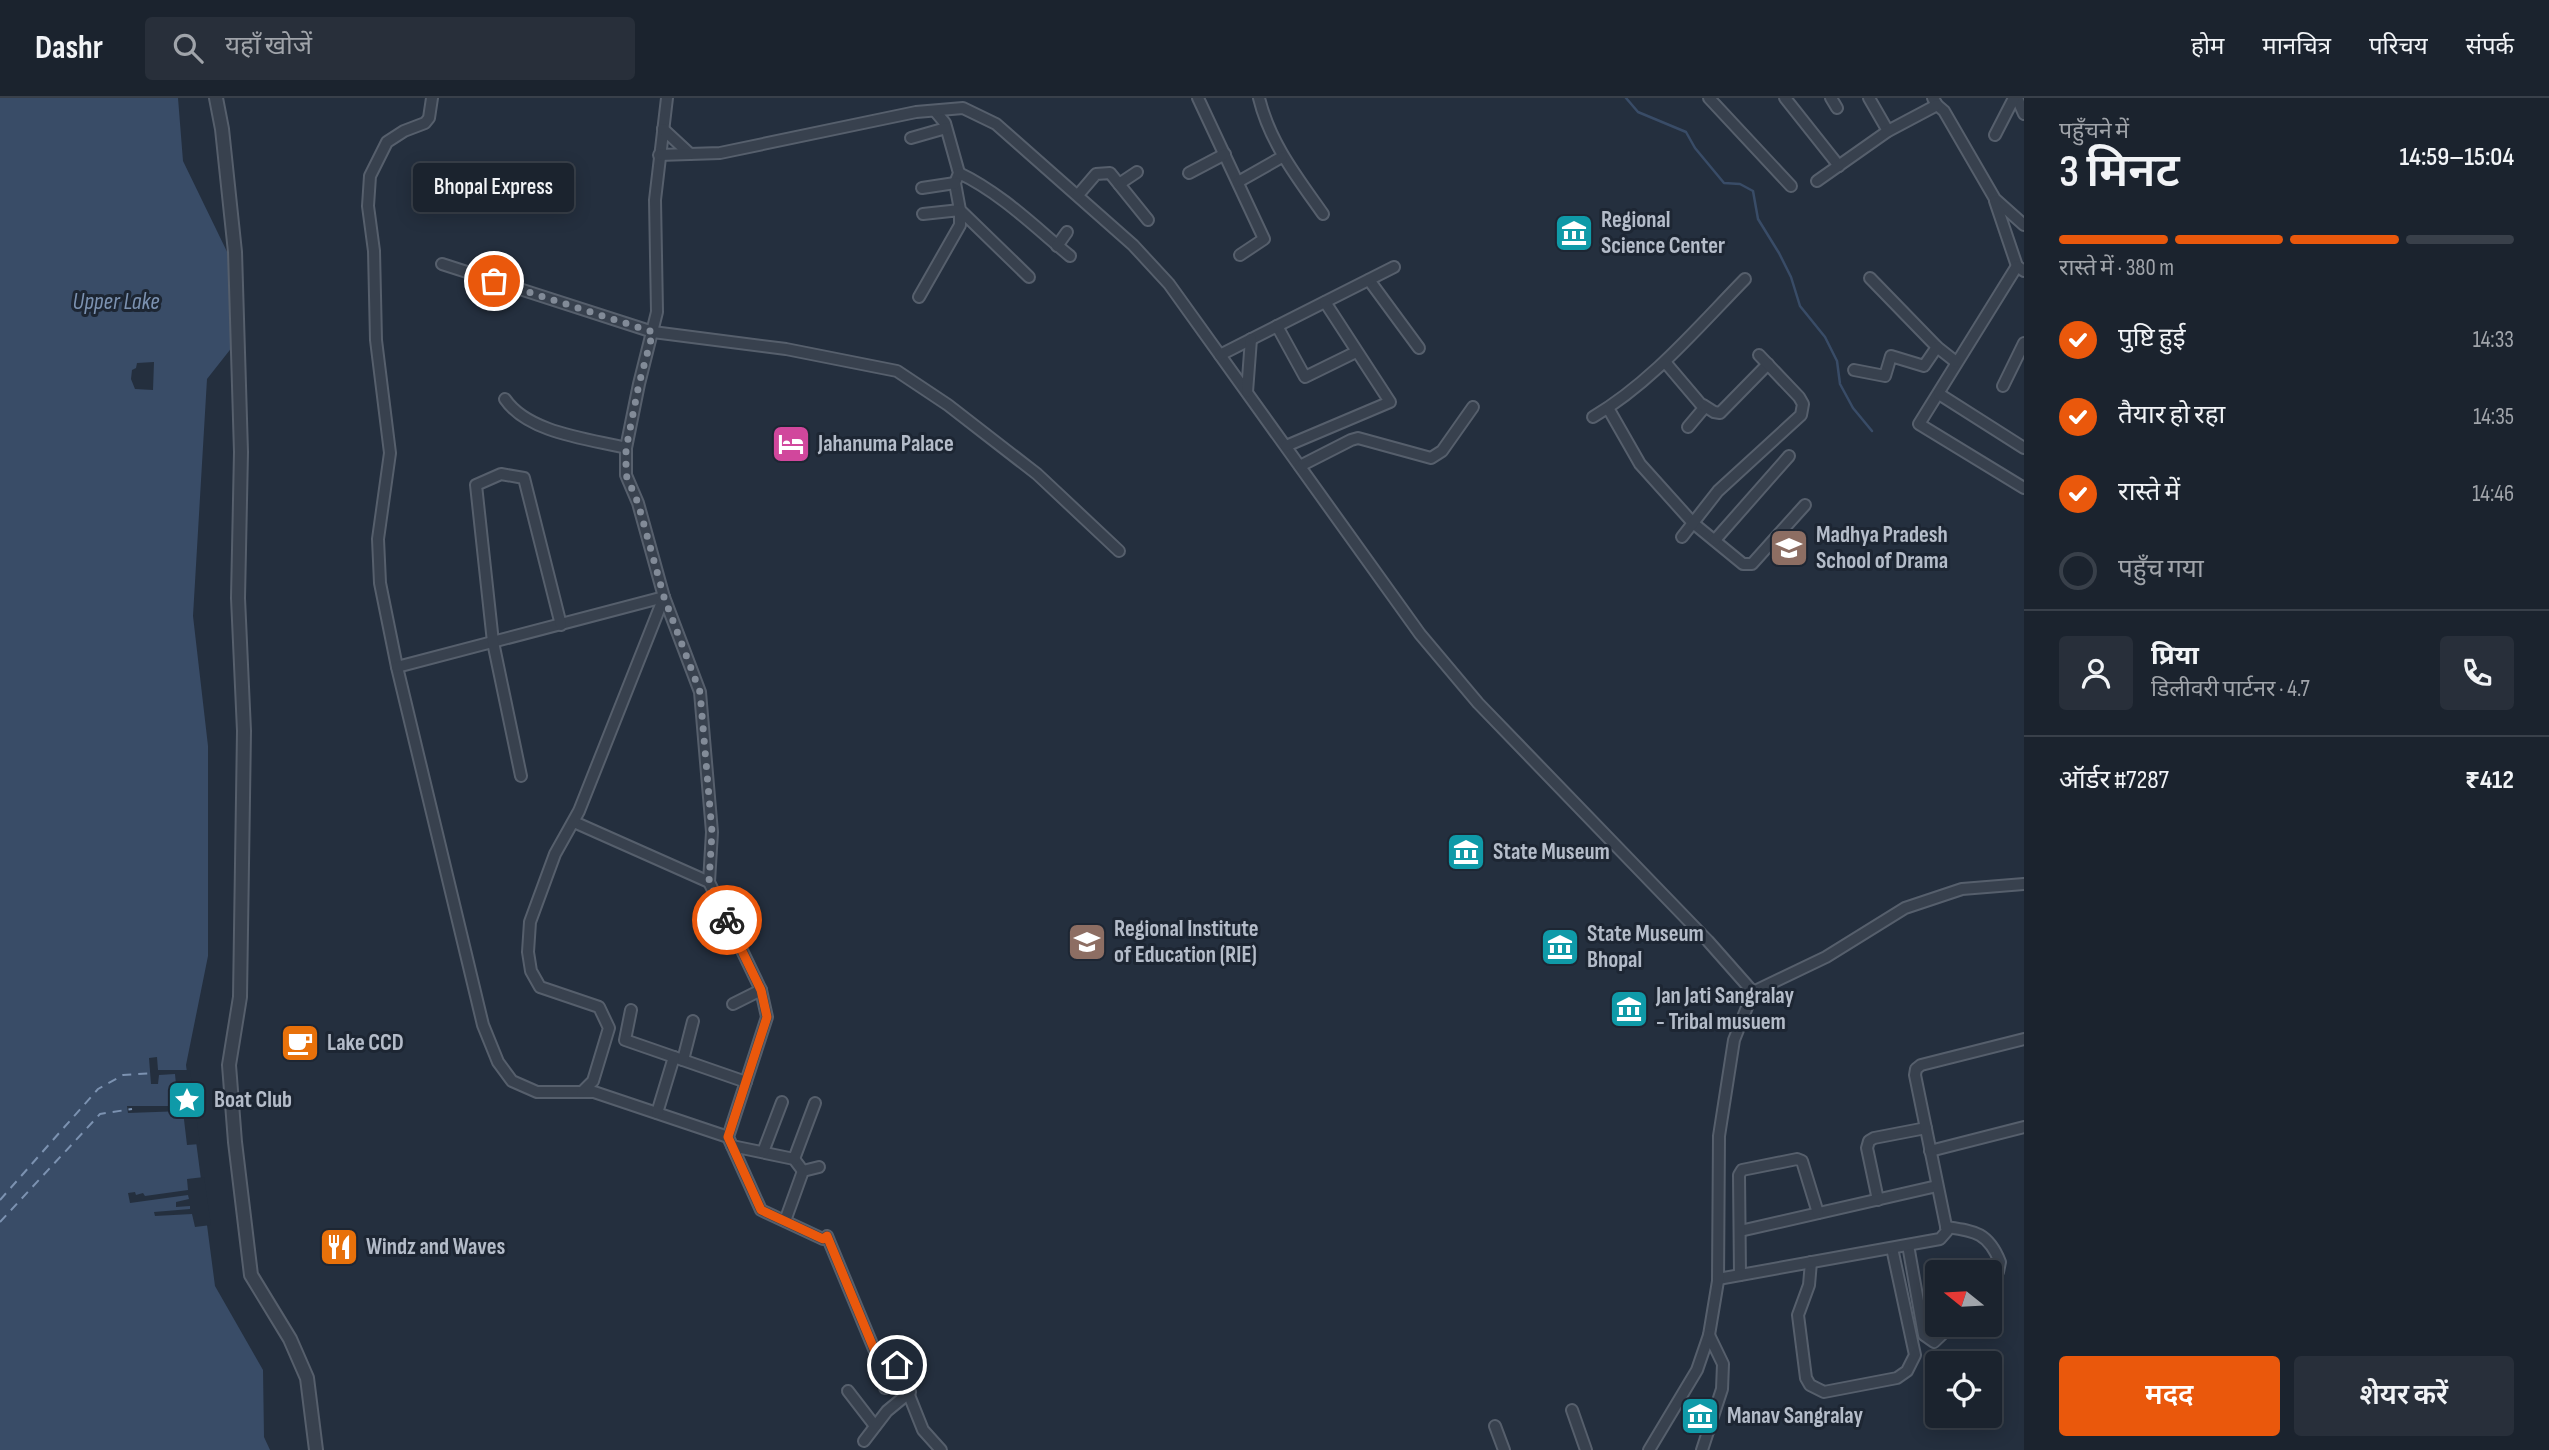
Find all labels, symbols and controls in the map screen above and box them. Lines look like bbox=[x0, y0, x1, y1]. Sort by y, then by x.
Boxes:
search box bbox=[145, 17, 635, 80]
text: Dashr bbox=[35, 28, 103, 68]
icon: search bbox=[169, 29, 207, 67]
text: यहाँ खोजें bbox=[225, 31, 312, 62]
text: होम bbox=[2191, 32, 2224, 61]
text: मानचित्र bbox=[2262, 32, 2331, 61]
text: परिचय bbox=[2369, 32, 2428, 61]
text: संपर्क bbox=[2466, 32, 2514, 61]
text: पहुँचने में bbox=[2059, 117, 2129, 145]
text: 14:59–15:04 bbox=[2399, 142, 2514, 173]
text: 3 मिनट bbox=[2059, 145, 2180, 200]
callout: Bhopal Express bbox=[414, 162, 574, 211]
text: Bhopal Express bbox=[434, 173, 553, 201]
place label: Regional Science Center bbox=[1601, 206, 1725, 260]
museum icon: Regional Science Center bbox=[1553, 212, 1595, 254]
pin bbox=[464, 251, 524, 311]
text: रास्ते में · 380 m bbox=[2059, 254, 2174, 282]
icon: bag bbox=[475, 262, 513, 300]
water label: Upper Lake bbox=[73, 287, 160, 316]
icon: check bbox=[2059, 321, 2097, 359]
text: पुष्टि हुई bbox=[2118, 323, 2185, 354]
text: 14:33 bbox=[2473, 326, 2514, 354]
icon: check bbox=[2059, 398, 2097, 436]
text: तैयार हो रहा bbox=[2118, 400, 2225, 431]
text: 14:35 bbox=[2473, 403, 2514, 431]
hotel icon: Jahanuma Palace bbox=[770, 423, 812, 465]
place label: Jahanuma Palace bbox=[817, 430, 954, 458]
icon: check bbox=[2059, 475, 2097, 513]
text: रास्ते में bbox=[2118, 477, 2180, 508]
text: 14:46 bbox=[2472, 480, 2514, 508]
place label: Madhya Pradesh School of Drama bbox=[1816, 521, 1948, 575]
school or university icon: Madhya Pradesh School of Drama bbox=[1768, 527, 1810, 569]
text: पहुँच गया bbox=[2118, 554, 2204, 585]
button: person bbox=[2059, 636, 2133, 710]
button: phone bbox=[2440, 636, 2514, 710]
text: प्रिया bbox=[2151, 641, 2199, 672]
text: डिलीवरी पार्टनर · 4.7 bbox=[2151, 675, 2310, 703]
text: ऑर्डर #7287 bbox=[2059, 765, 2169, 796]
text: ₹412 bbox=[2465, 765, 2514, 796]
museum icon: State Museum bbox=[1445, 831, 1487, 873]
place label: State Museum bbox=[1493, 838, 1610, 866]
courier bbox=[692, 885, 762, 955]
icon: bike bbox=[708, 901, 746, 939]
place label: Regional Institute of Education (RIE) bbox=[1114, 915, 1258, 969]
place label: State Museum Bhopal bbox=[1587, 920, 1704, 974]
school or university icon: Regional Institute of Education (RIE) bbox=[1066, 921, 1108, 963]
museum icon: State Museum Bhopal bbox=[1539, 926, 1581, 968]
place label: Jan Jati Sangralay - Tribal musuem bbox=[1655, 982, 1795, 1036]
museum icon: Jan Jati Sangralay - Tribal musuem bbox=[1608, 988, 1650, 1030]
cafe icon: Lake CCD bbox=[279, 1022, 321, 1064]
place label: Lake CCD bbox=[327, 1029, 404, 1057]
place icon: Boat Club bbox=[166, 1079, 208, 1121]
place label: Boat Club bbox=[214, 1086, 292, 1114]
restaurant icon: Windz and Waves bbox=[318, 1226, 360, 1268]
place label: Windz and Waves bbox=[366, 1233, 506, 1261]
north arrow bbox=[1925, 1260, 2002, 1337]
map controls bbox=[1925, 1260, 2002, 1428]
pin bbox=[867, 1335, 927, 1395]
icon: home bbox=[878, 1346, 916, 1384]
button: locate bbox=[1925, 1351, 2002, 1428]
button: मदद bbox=[2059, 1356, 2280, 1436]
button: शेयर करें bbox=[2294, 1356, 2514, 1436]
museum icon: Manav Sangralay bbox=[1679, 1395, 1721, 1437]
place label: Manav Sangralay bbox=[1727, 1402, 1863, 1430]

